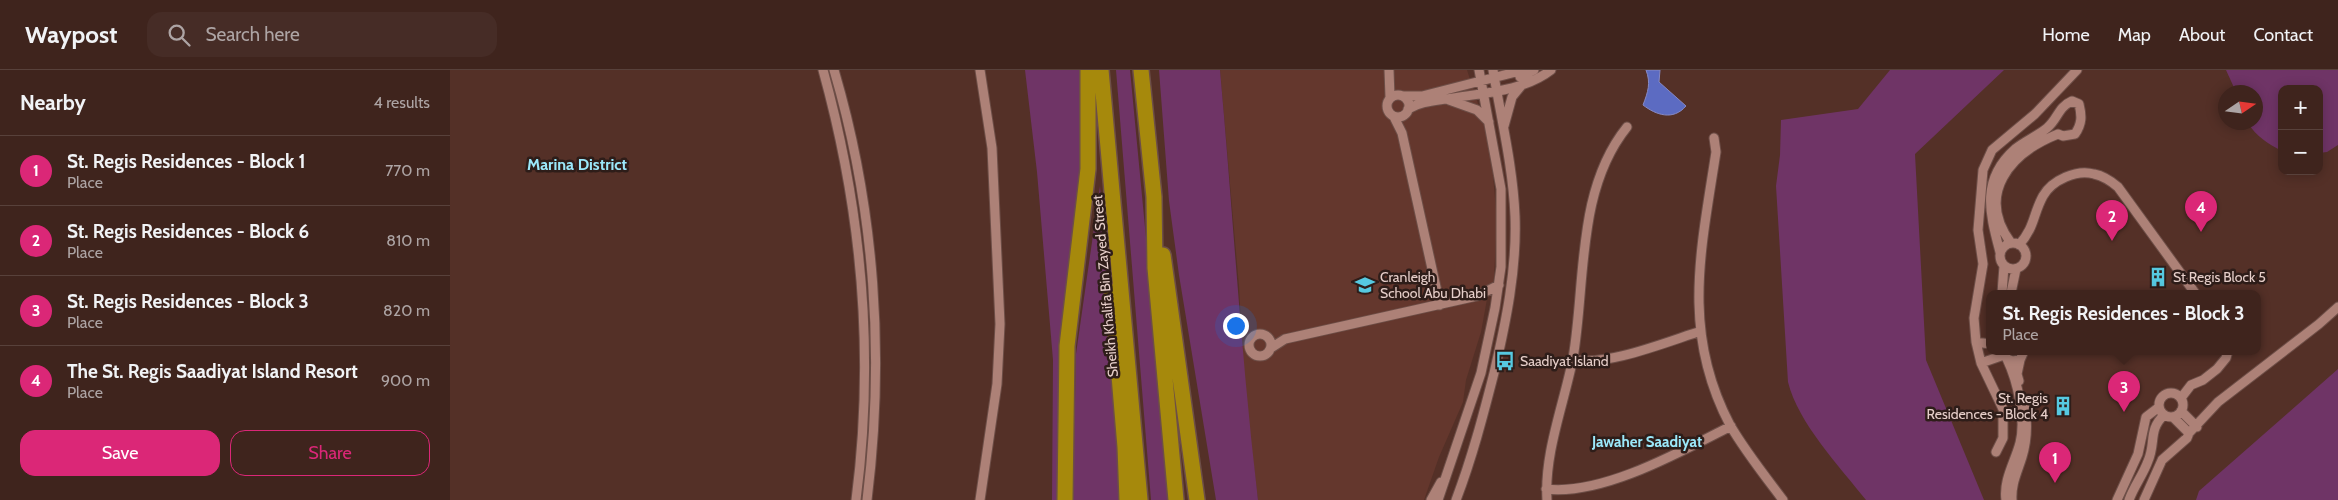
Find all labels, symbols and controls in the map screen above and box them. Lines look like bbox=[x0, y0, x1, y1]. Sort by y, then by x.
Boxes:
search box bbox=[147, 12, 497, 57]
text: Waypost bbox=[25, 20, 117, 49]
icon: search bbox=[165, 21, 193, 49]
text: Search here bbox=[205, 23, 300, 46]
text: Home bbox=[2042, 24, 2090, 46]
text: Map bbox=[2118, 24, 2151, 46]
text: About bbox=[2179, 24, 2225, 46]
text: Contact bbox=[2253, 24, 2313, 46]
north arrow bbox=[2218, 85, 2263, 130]
map controls bbox=[2278, 85, 2323, 175]
button: + bbox=[2278, 85, 2323, 130]
text: Nearby bbox=[20, 90, 86, 115]
text: 4 results bbox=[373, 93, 430, 112]
button: − bbox=[2278, 130, 2323, 175]
text: St. Regis Residences - Block 1 bbox=[67, 150, 306, 173]
district label: Marina District bbox=[527, 155, 628, 174]
text: 1 bbox=[33, 161, 39, 180]
text: 770 m bbox=[385, 161, 430, 180]
text: Place bbox=[67, 173, 103, 192]
pin: 4 bbox=[2185, 191, 2217, 232]
street label: Sheikh Khalifa Bin Zayed Street bbox=[1088, 194, 1122, 378]
pin: 2 bbox=[2096, 200, 2128, 241]
text: St. Regis Residences - Block 6 bbox=[67, 220, 309, 243]
text: 2 bbox=[32, 231, 40, 250]
text: 810 m bbox=[386, 231, 430, 250]
text: Place bbox=[67, 243, 103, 262]
building icon: St Regis Block 5 bbox=[2147, 266, 2169, 288]
place label: Cranleigh School Abu Dhabi bbox=[1380, 268, 1486, 302]
place label: St Regis Block 5 bbox=[2173, 268, 2266, 286]
school or university icon: Cranleigh School Abu Dhabi bbox=[1354, 274, 1376, 296]
text: St. Regis Residences - Block 3 bbox=[67, 290, 309, 313]
popup bbox=[1986, 290, 2261, 355]
text: 3 bbox=[32, 301, 40, 320]
text: 820 m bbox=[383, 301, 430, 320]
text: St. Regis Residences - Block 3 bbox=[2003, 302, 2244, 325]
text: Place bbox=[67, 313, 103, 332]
your location bbox=[1223, 313, 1249, 339]
text: Place bbox=[2003, 325, 2038, 344]
bus stop icon: Saadiyat Island bbox=[1494, 350, 1516, 372]
place label: Saadiyat Island bbox=[1520, 352, 1609, 370]
text: The St. Regis Saadiyat Island Resort bbox=[67, 360, 358, 383]
text: 4 bbox=[31, 371, 41, 390]
text: 900 m bbox=[381, 371, 430, 390]
pin: 3 bbox=[2108, 371, 2140, 412]
text: Place bbox=[67, 383, 103, 402]
place label: St. Regis Residences - Block 4 bbox=[1927, 389, 2048, 423]
building icon: St. Regis Residences - Block 4 bbox=[2052, 395, 2074, 417]
button: Save bbox=[20, 430, 220, 476]
button: Share bbox=[230, 430, 430, 476]
district label: Jawaher Saadiyat bbox=[1591, 433, 1702, 451]
pin: 1 bbox=[2039, 442, 2071, 483]

